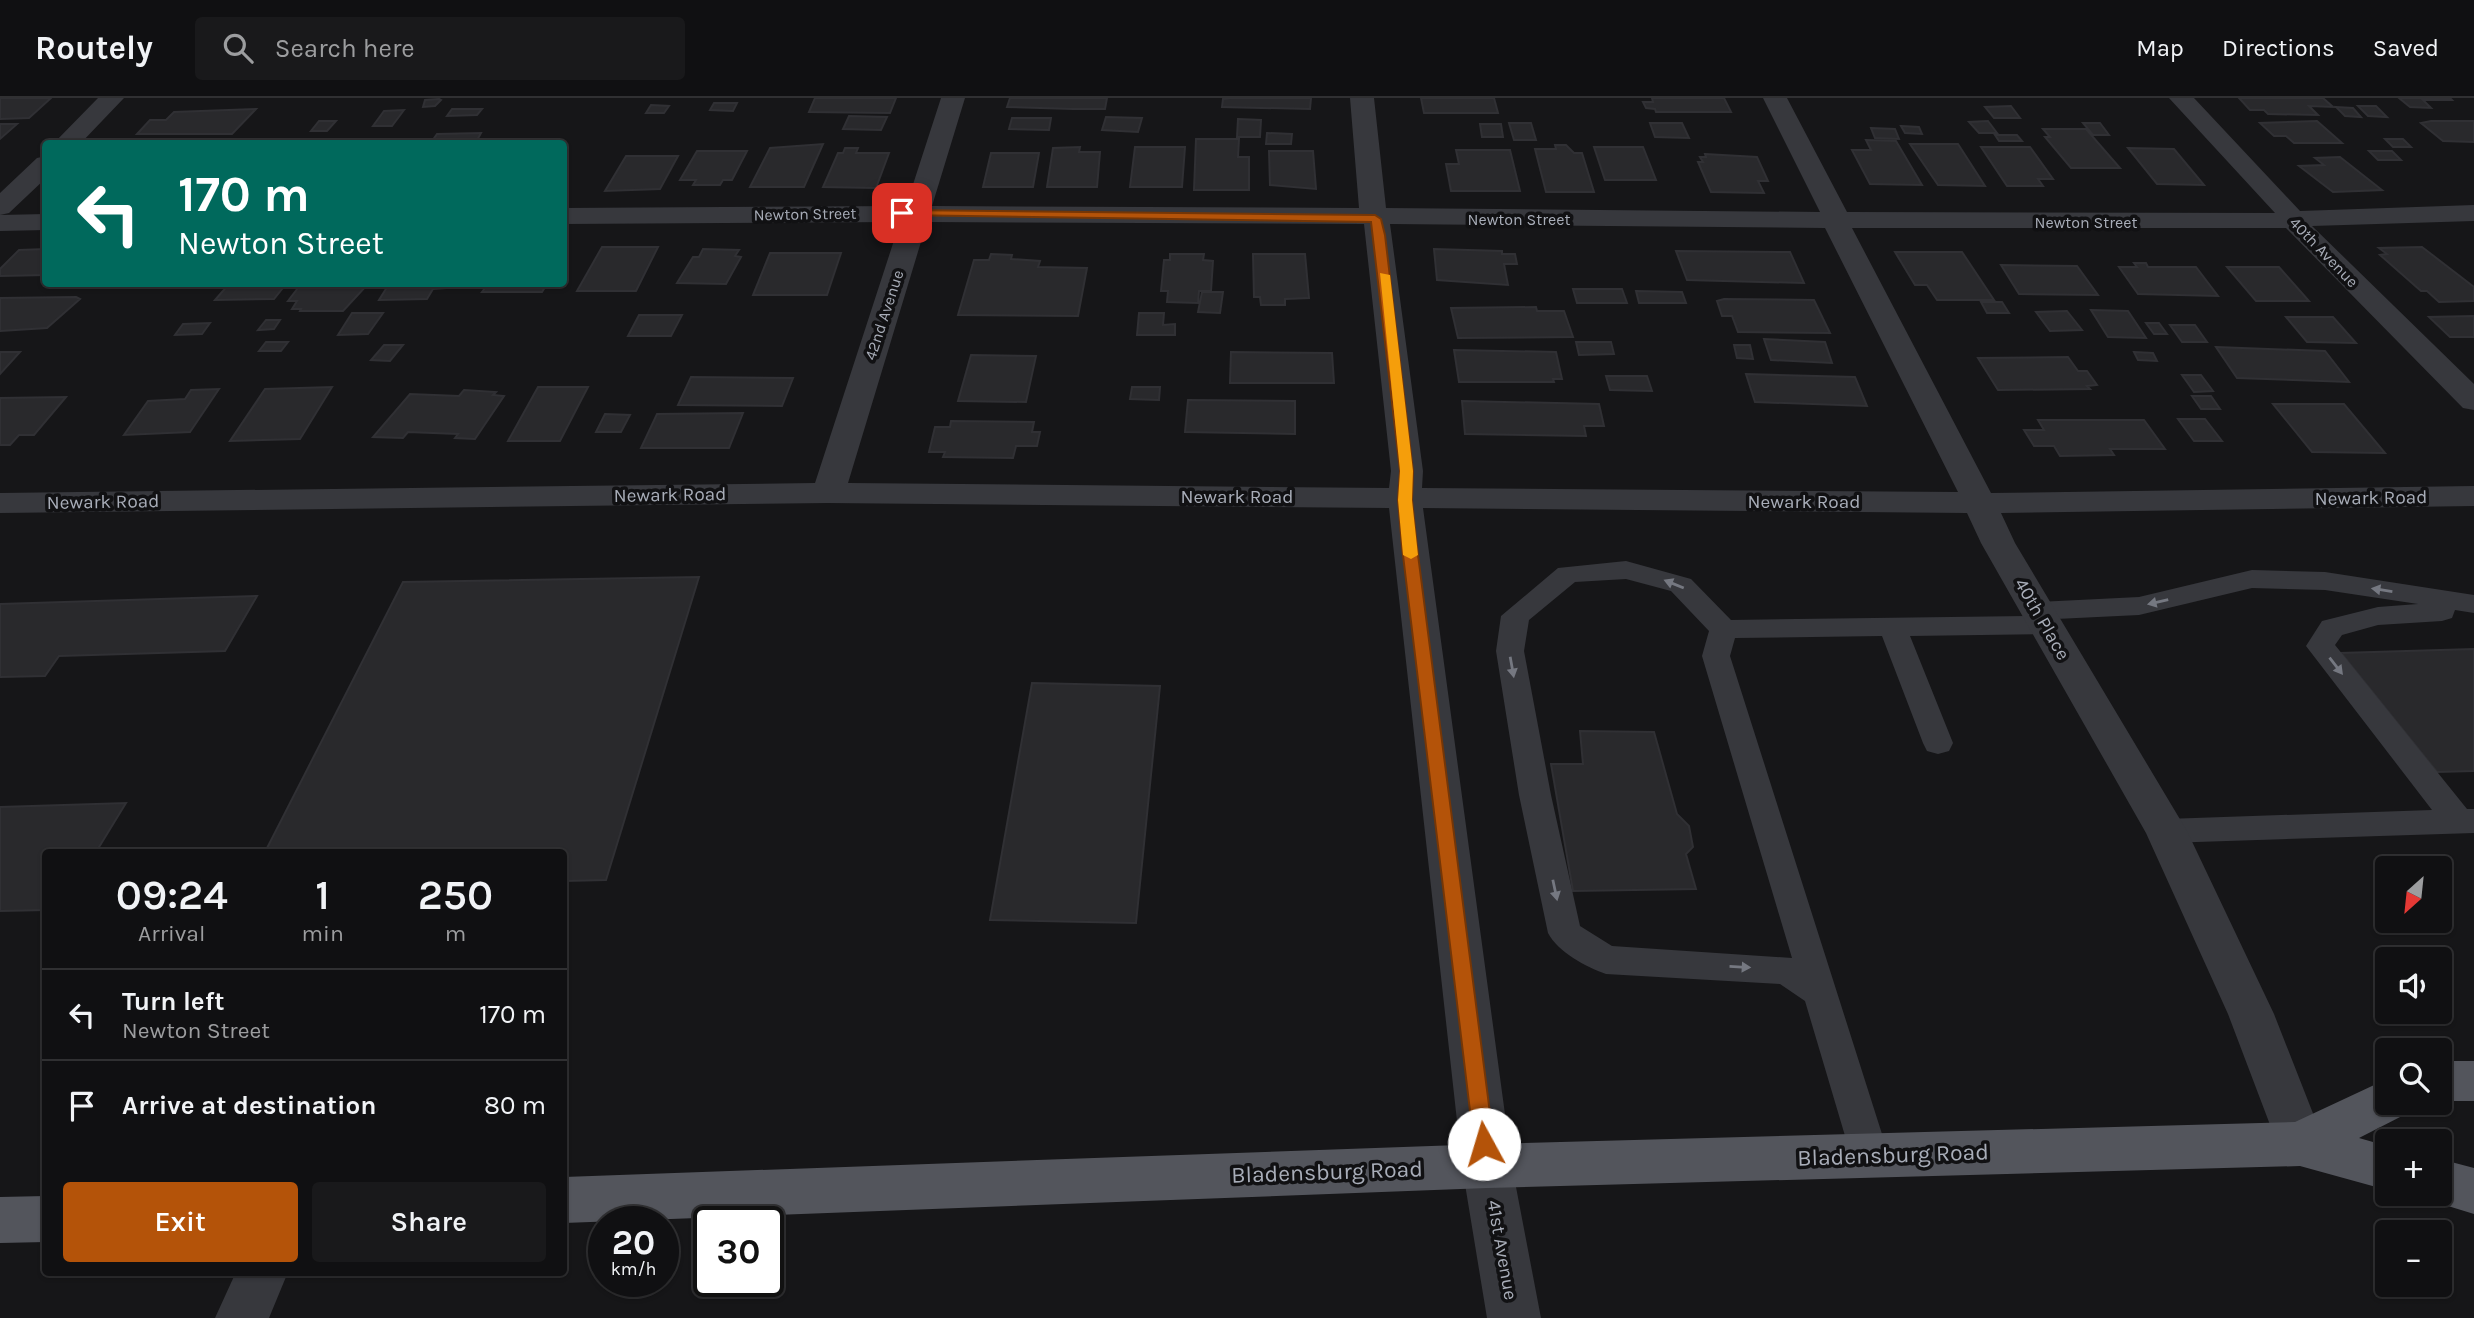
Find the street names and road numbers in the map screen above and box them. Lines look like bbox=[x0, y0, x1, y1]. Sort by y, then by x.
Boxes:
street label: Newton Street bbox=[753, 204, 857, 224]
street label: Newton Street bbox=[1468, 210, 1570, 229]
street label: Newton Street bbox=[2035, 213, 2137, 232]
street label: 40th Avenue bbox=[2286, 213, 2362, 291]
street label: 42nd Avenue bbox=[860, 267, 908, 363]
street label: Newark Road bbox=[613, 483, 727, 507]
street label: Newark Road bbox=[1181, 486, 1293, 508]
street label: Newark Road bbox=[2314, 486, 2428, 510]
street label: Newark Road bbox=[46, 490, 160, 514]
street label: Newark Road bbox=[1748, 491, 1860, 513]
street label: 40th Place bbox=[2010, 574, 2074, 664]
street label: Bladensburg Road bbox=[1797, 1138, 1989, 1172]
street label: Bladensburg Road bbox=[1231, 1155, 1423, 1189]
street label: 41st Avenue bbox=[1482, 1198, 1522, 1302]

